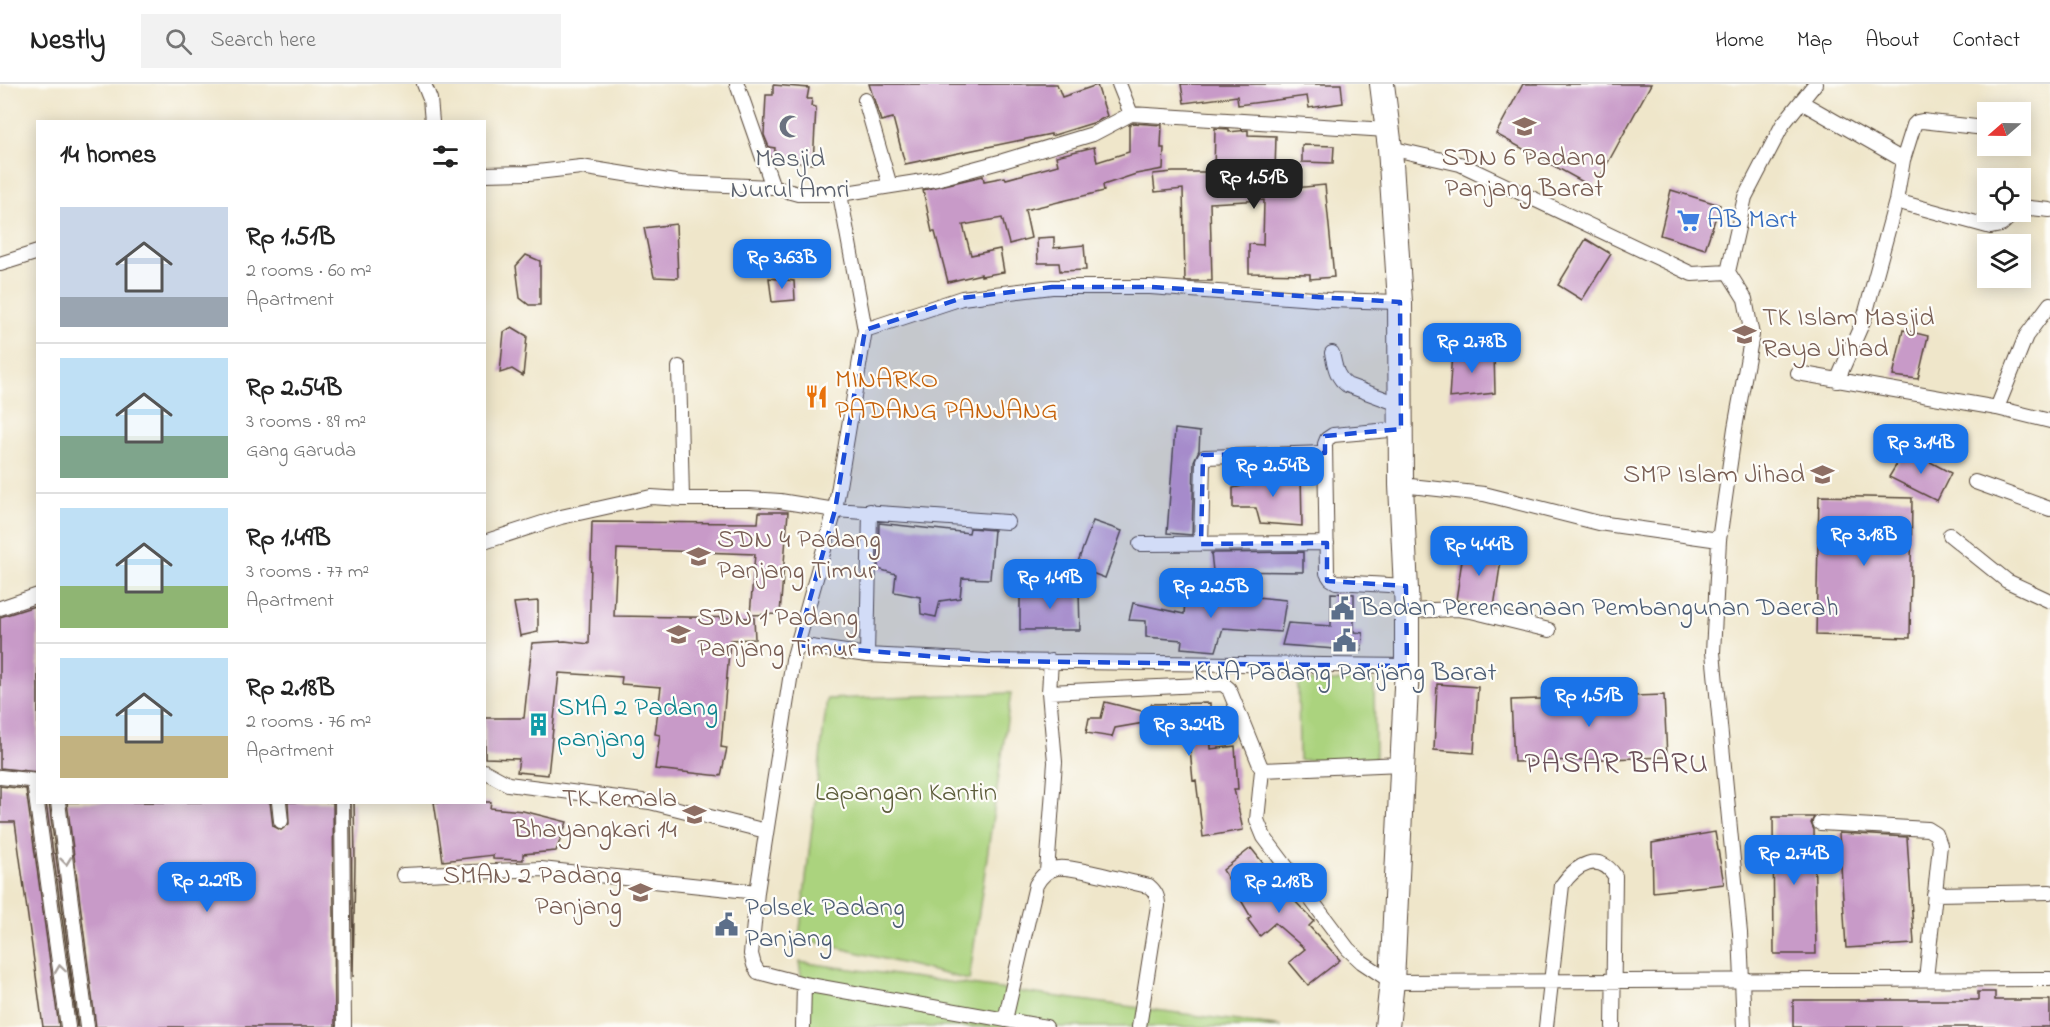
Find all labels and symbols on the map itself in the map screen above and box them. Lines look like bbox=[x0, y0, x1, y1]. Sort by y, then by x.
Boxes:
north arrow bbox=[1977, 102, 2031, 156]
school or university icon: SDN 6 Padang Panjang Barat bbox=[1511, 113, 1537, 139]
mosque icon: Masjid Nurul Amri bbox=[777, 114, 803, 140]
place label: SDN 6 Padang Panjang Barat bbox=[1442, 139, 1606, 209]
place label: Masjid Nurul Amri bbox=[730, 140, 850, 210]
pin: Rp 1.51B bbox=[1192, 159, 1316, 210]
place label: AB Mart bbox=[1707, 201, 1797, 240]
supermarket icon: AB Mart bbox=[1676, 207, 1702, 233]
pin: Rp 3.63B bbox=[720, 239, 844, 290]
place label: TK Islam Masjid Raya Jihad bbox=[1762, 299, 1934, 369]
school or university icon: TK Islam Masjid Raya Jihad bbox=[1731, 321, 1757, 347]
pin: Rp 2.78B bbox=[1410, 323, 1534, 374]
place label: MINARKO PADANG PANJANG bbox=[835, 361, 1058, 431]
restaurant icon: MINARKO PADANG PANJANG bbox=[804, 383, 830, 409]
pin: Rp 3.14B bbox=[1859, 424, 1983, 475]
pin: Rp 2.54B bbox=[1211, 447, 1335, 498]
place label: SMP Islam Jihad bbox=[1623, 456, 1805, 495]
school or university icon: SMP Islam Jihad bbox=[1810, 462, 1836, 488]
pin: Rp 3.18B bbox=[1802, 516, 1926, 567]
place label: SDN 4 Padang Panjang Timur bbox=[717, 521, 881, 591]
pin: Rp 4.44B bbox=[1417, 526, 1541, 577]
school or university icon: SDN 4 Padang Panjang Timur bbox=[686, 543, 712, 569]
pin: Rp 1.49B bbox=[988, 559, 1112, 610]
pin: Rp 2.25B bbox=[1149, 568, 1273, 619]
place label: Badan Perencanaan Pembangunan Daerah bbox=[1359, 589, 1839, 628]
public building icon: Badan Perencanaan Pembangunan Daerah bbox=[1329, 595, 1355, 621]
place label: SDN 1 Padang Panjang Timur bbox=[697, 599, 858, 669]
school or university icon: SDN 1 Padang Panjang Timur bbox=[666, 621, 692, 647]
public building icon: KUA Padang Panjang Barat bbox=[1332, 628, 1358, 654]
place label: KUA Padang Panjang Barat bbox=[1194, 654, 1496, 693]
pin: Rp 1.51B bbox=[1527, 677, 1651, 728]
place label: SMA 2 Padang panjang bbox=[557, 689, 718, 759]
pin: Rp 3.24B bbox=[1127, 706, 1251, 757]
building icon: SMA 2 Padang panjang bbox=[526, 711, 552, 737]
district label: PASAR BARU bbox=[1524, 743, 1710, 787]
park label: Lapangan Kantin bbox=[815, 774, 997, 813]
place label: TK Kemala Bhayangkari 14 bbox=[512, 780, 677, 850]
school or university icon: TK Kemala Bhayangkari 14 bbox=[682, 802, 708, 828]
pin: Rp 2.74B bbox=[1732, 835, 1856, 886]
one-way arrow bbox=[59, 856, 71, 865]
place label: SMAN 2 Padang Panjang bbox=[443, 857, 622, 927]
pin: Rp 2.29B bbox=[145, 862, 269, 913]
pin: Rp 2.18B bbox=[1217, 863, 1341, 914]
school or university icon: SMAN 2 Padang Panjang bbox=[627, 879, 653, 905]
place label: Polsek Padang Panjang bbox=[745, 889, 905, 959]
public building icon: Polsek Padang Panjang bbox=[714, 911, 740, 937]
one-way arrow bbox=[54, 964, 66, 974]

